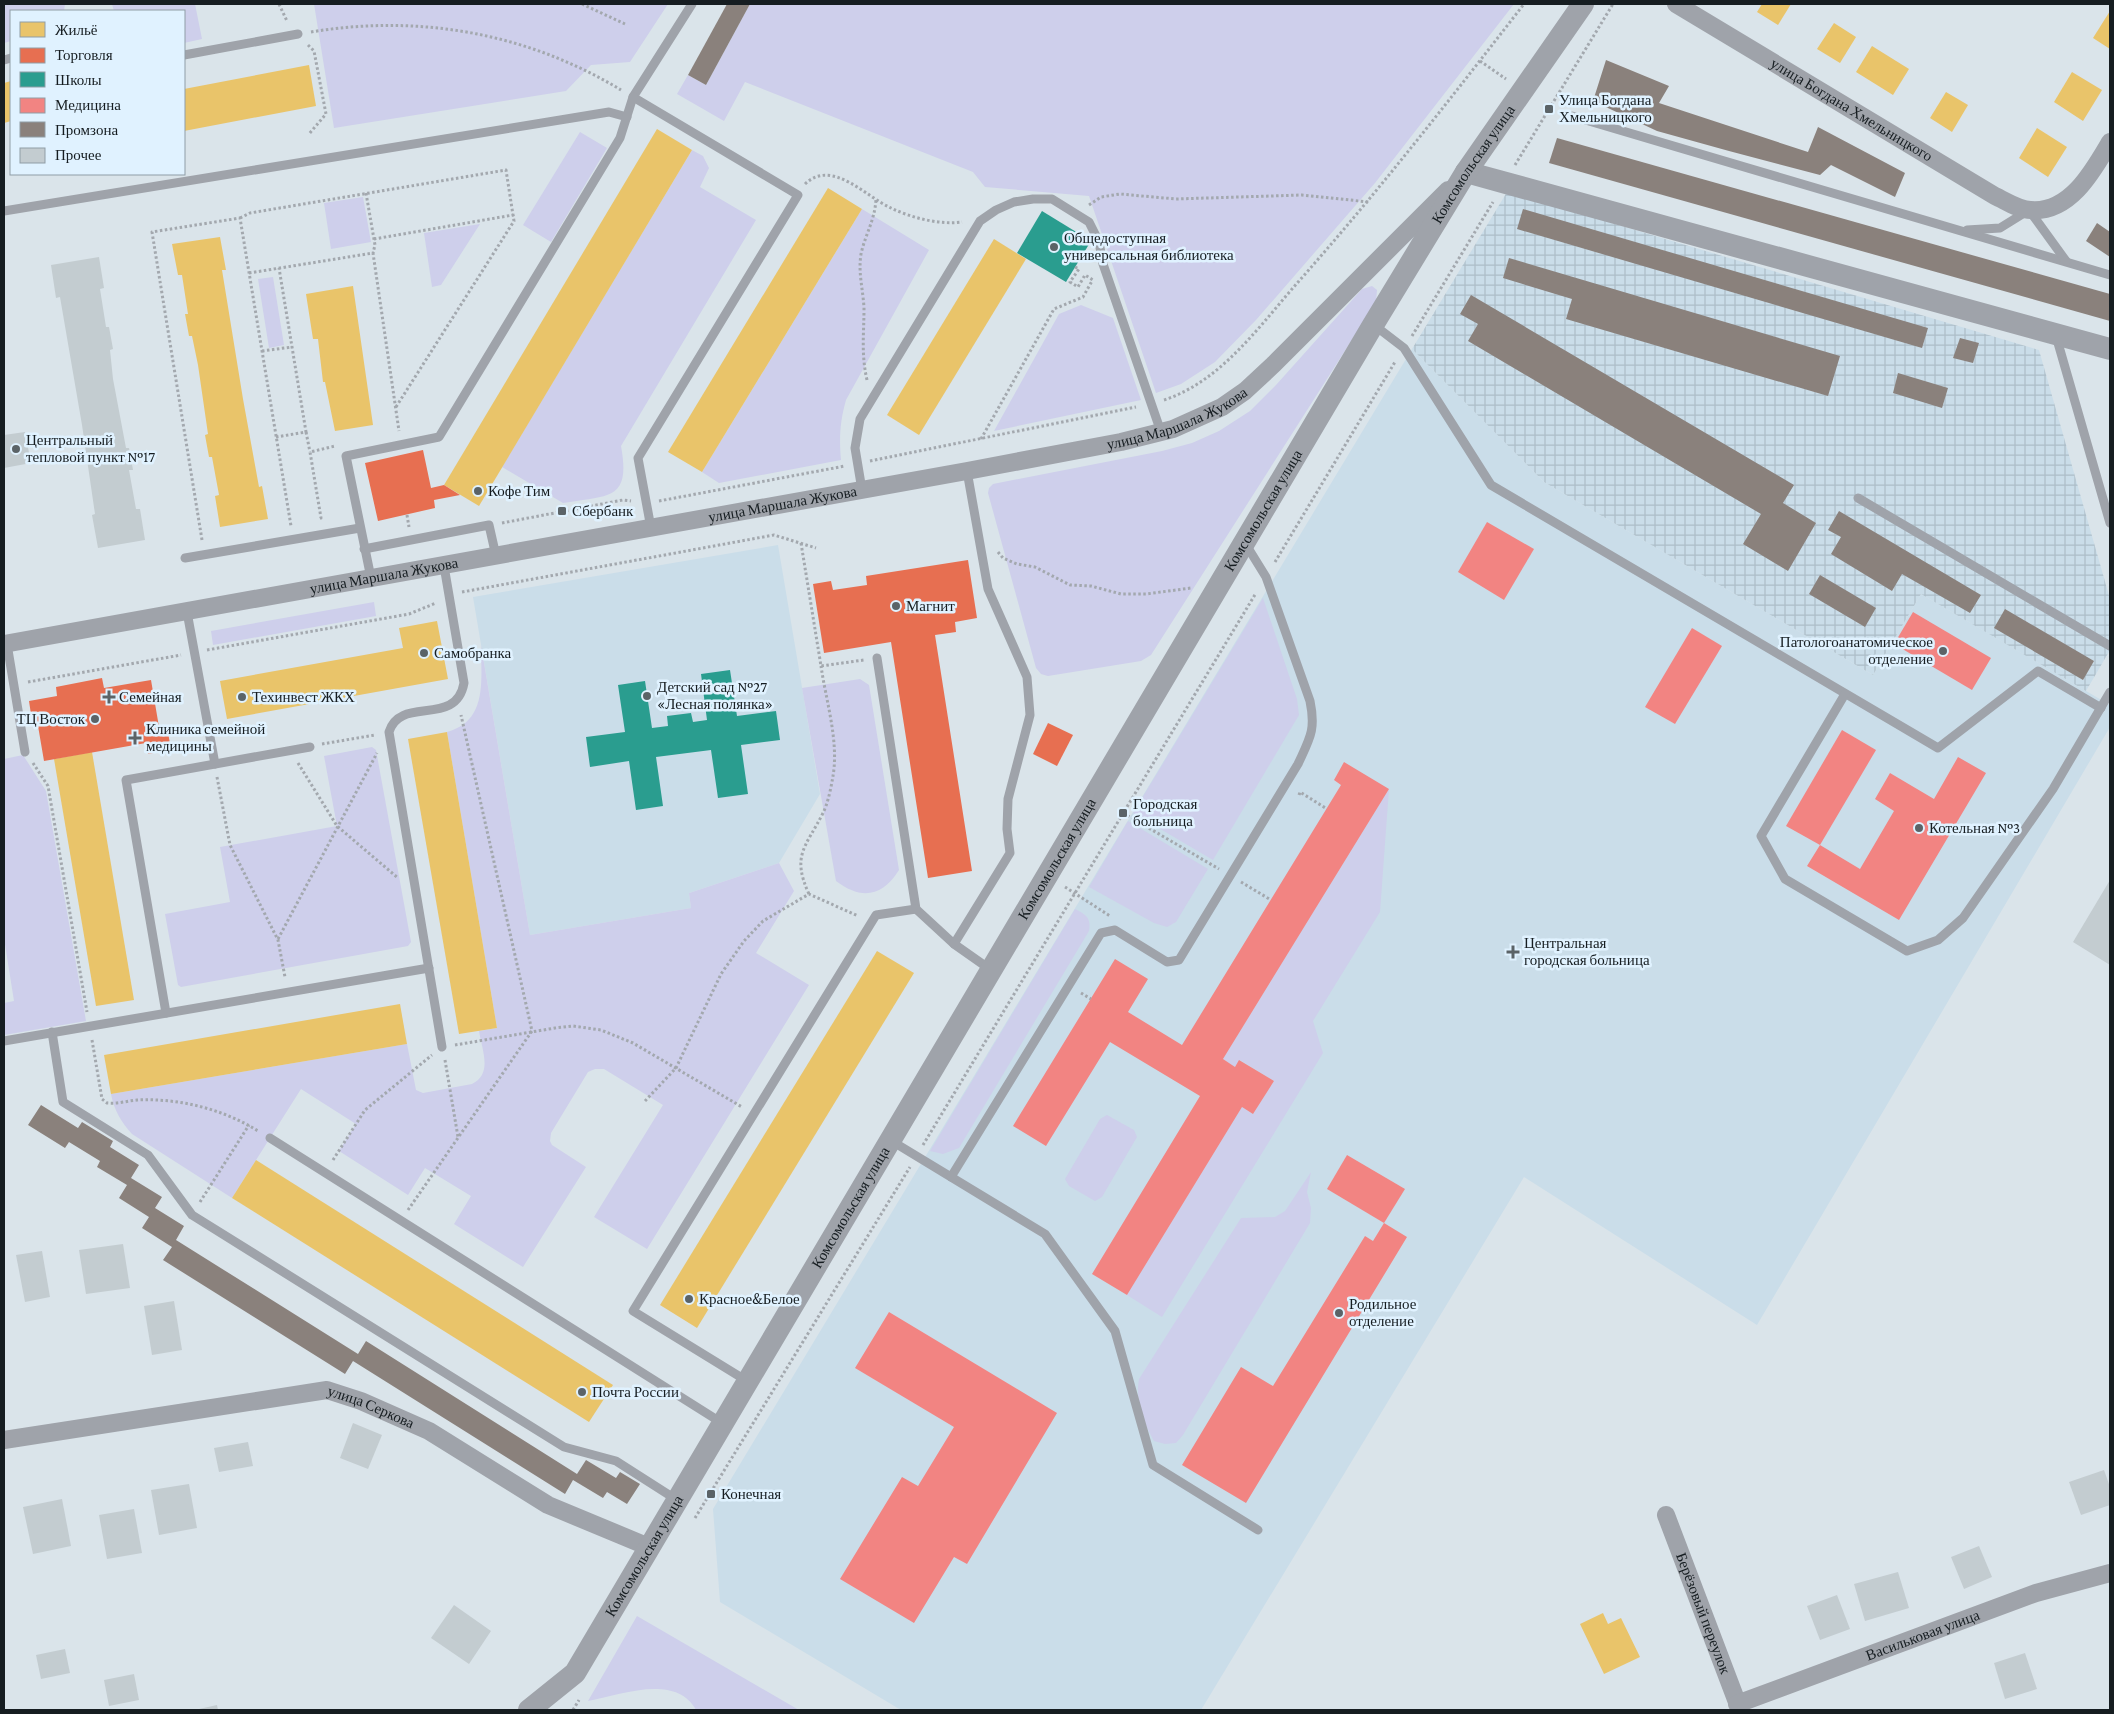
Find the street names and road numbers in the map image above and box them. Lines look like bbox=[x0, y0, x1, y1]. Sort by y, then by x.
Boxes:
street label: улица Богдана Хмельницкого bbox=[1768, 55, 1935, 165]
street label: Комсомольская улица bbox=[1429, 102, 1518, 226]
street label: улица Маршала Жукова bbox=[1105, 384, 1251, 453]
street label: Комсомольская улица bbox=[1221, 447, 1305, 574]
street label: улица Маршала Жукова bbox=[707, 483, 858, 525]
street label: улица Маршала Жукова bbox=[308, 555, 460, 597]
street label: Комсомольская улица bbox=[1015, 795, 1099, 923]
street label: Комсомольская улица bbox=[808, 1144, 893, 1271]
street label: улица Серкова bbox=[326, 1383, 417, 1432]
street label: Комсомольская улица bbox=[602, 1492, 687, 1620]
street label: Берёзовый переулок bbox=[1673, 1550, 1734, 1677]
street label: Васильковая улица bbox=[1864, 1607, 1982, 1663]

